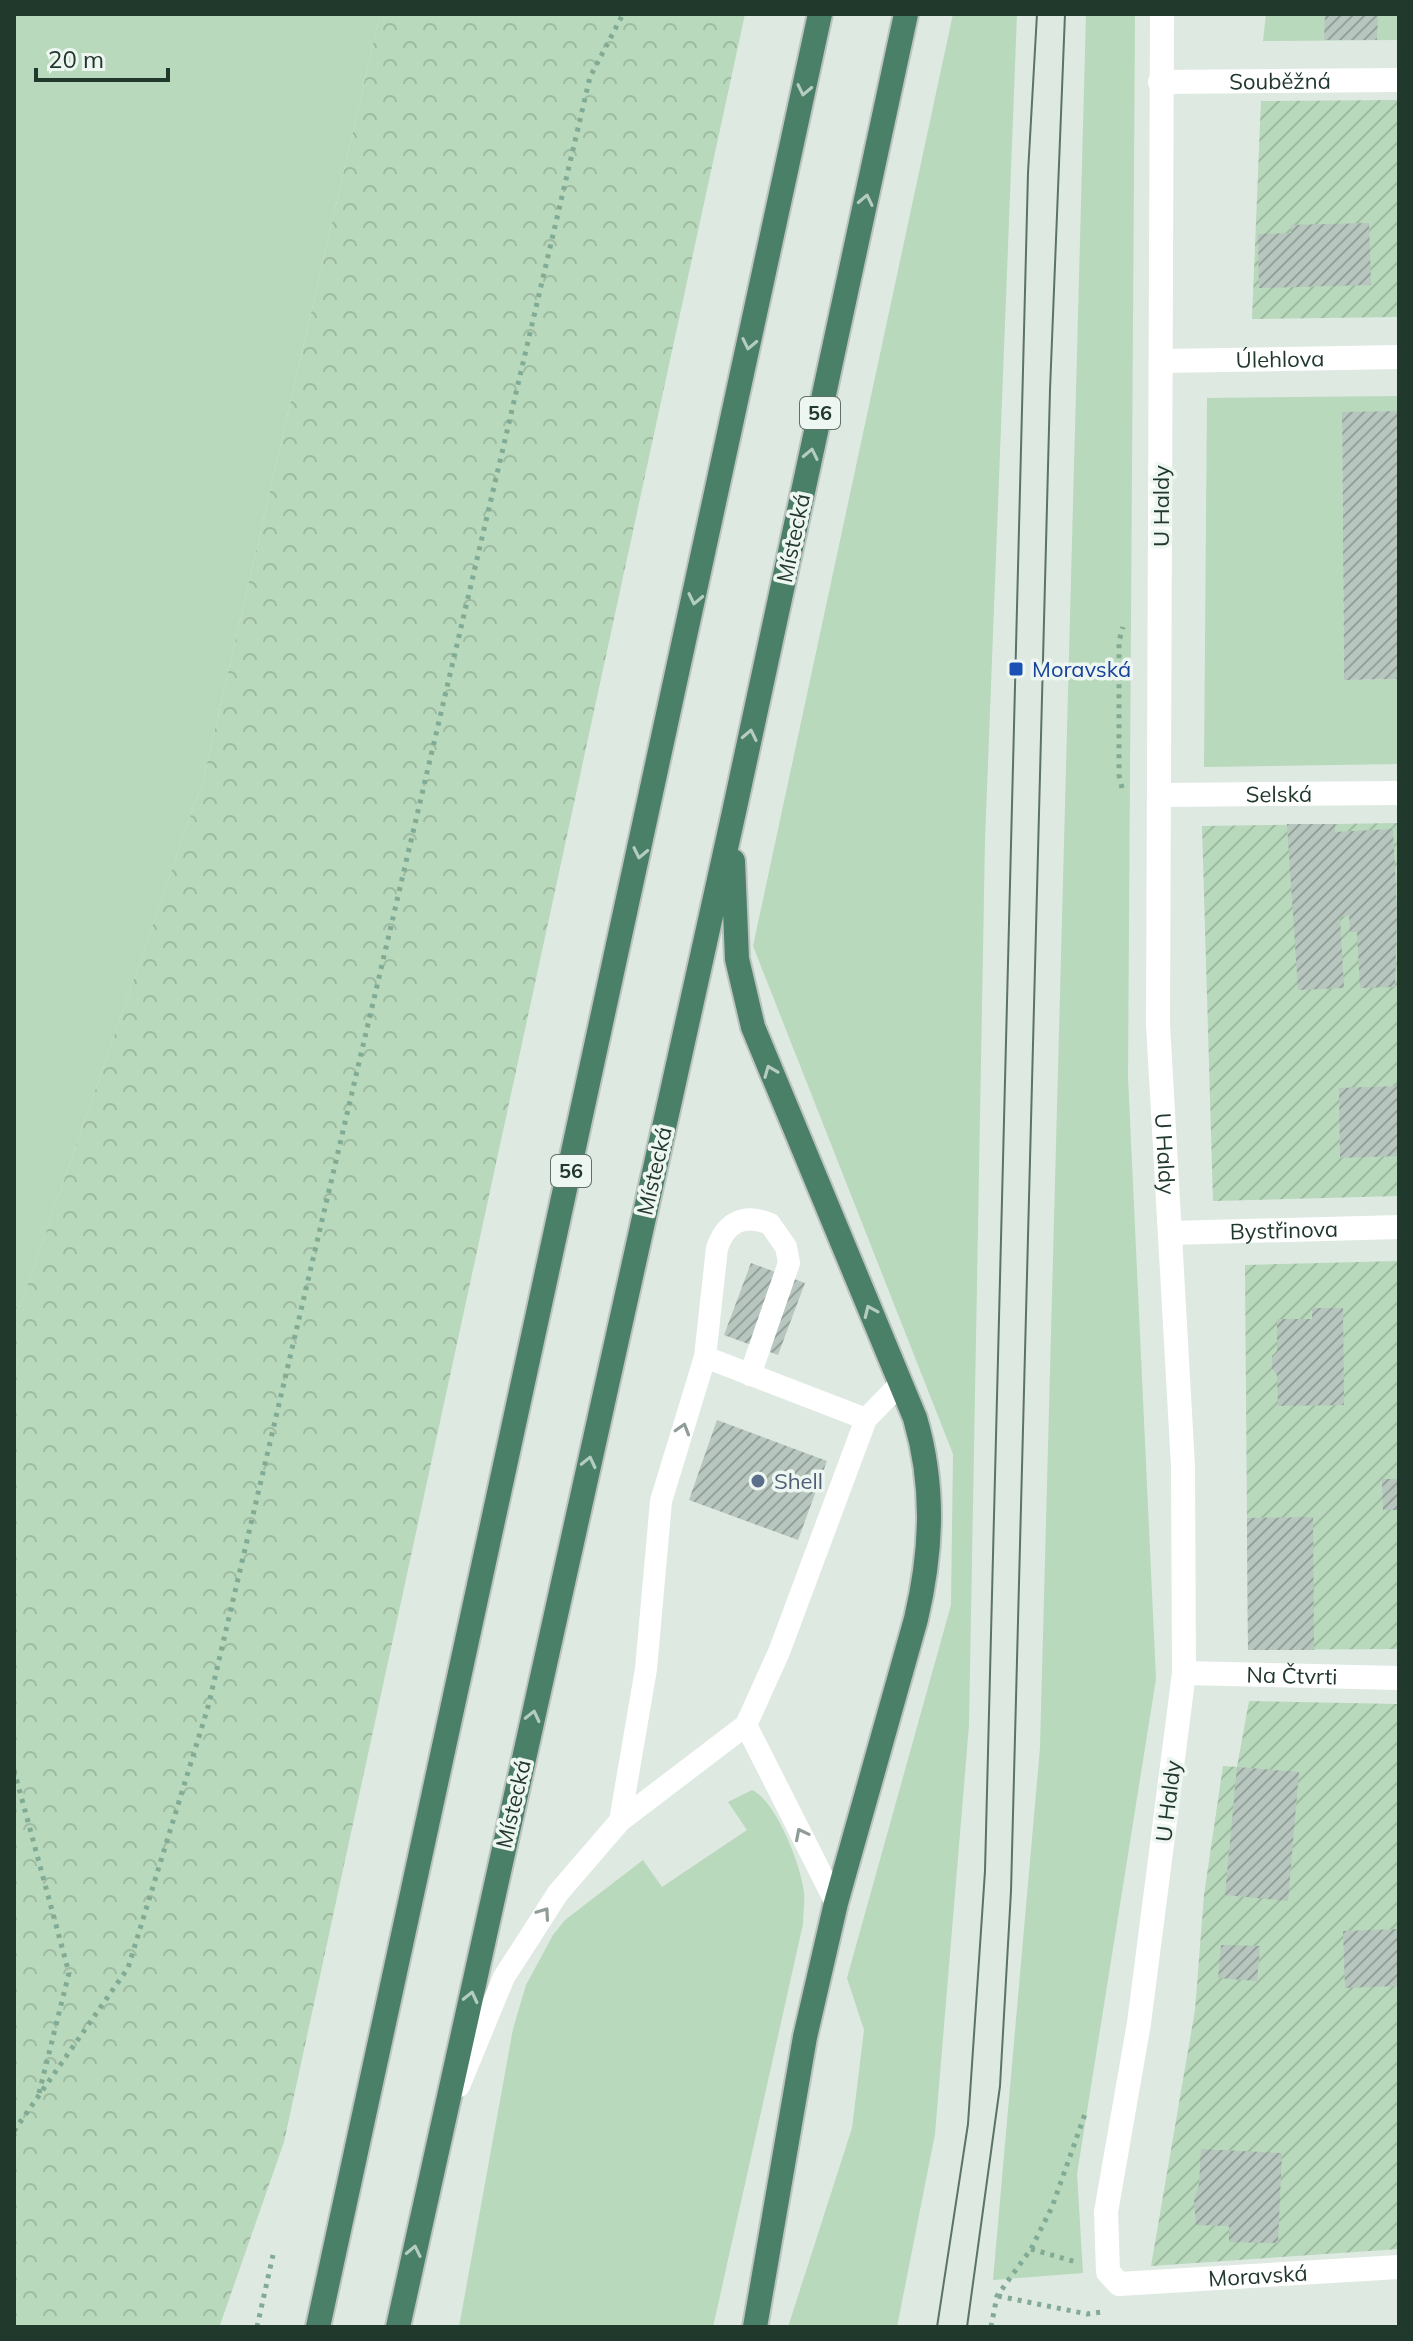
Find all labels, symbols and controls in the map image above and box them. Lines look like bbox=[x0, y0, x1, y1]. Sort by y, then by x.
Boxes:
scale bar bbox=[36, 32, 168, 82]
text: 20 m bbox=[48, 44, 104, 74]
street label: Souběžná bbox=[1229, 67, 1331, 95]
one-way arrow bbox=[796, 83, 813, 97]
one-way arrow bbox=[857, 193, 874, 207]
one-way arrow bbox=[741, 337, 758, 351]
street label: Úlehlova bbox=[1235, 344, 1324, 374]
road number: 56 bbox=[800, 397, 840, 429]
one-way arrow bbox=[802, 447, 819, 461]
street label: U Haldy bbox=[1147, 465, 1175, 547]
street label: Místecká bbox=[770, 491, 816, 585]
one-way arrow bbox=[687, 591, 704, 605]
place label: Moravská bbox=[1032, 655, 1131, 683]
marker: Moravská bbox=[1007, 660, 1025, 678]
one-way arrow bbox=[741, 729, 758, 743]
street label: Selská bbox=[1246, 780, 1312, 808]
one-way arrow bbox=[632, 846, 649, 859]
one-way arrow bbox=[764, 1065, 780, 1079]
street label: U Haldy bbox=[1149, 1112, 1182, 1196]
street label: Místecká bbox=[630, 1124, 678, 1218]
road number: 56 bbox=[551, 1155, 591, 1187]
street label: Bystřinova bbox=[1230, 1215, 1338, 1245]
one-way arrow bbox=[864, 1305, 880, 1319]
one-way arrow bbox=[674, 1423, 690, 1436]
one-way arrow bbox=[580, 1456, 597, 1469]
place label: Shell bbox=[774, 1467, 823, 1495]
marker: Shell bbox=[749, 1472, 767, 1490]
street label: Na Čtvrti bbox=[1246, 1660, 1338, 1691]
one-way arrow bbox=[524, 1709, 541, 1723]
street label: Místecká bbox=[489, 1757, 537, 1851]
street label: U Haldy bbox=[1149, 1758, 1187, 1843]
one-way arrow bbox=[795, 1827, 811, 1842]
one-way arrow bbox=[534, 1908, 549, 1922]
one-way arrow bbox=[462, 1991, 479, 2004]
one-way arrow bbox=[405, 2244, 422, 2258]
street label: Moravská bbox=[1208, 2259, 1308, 2293]

